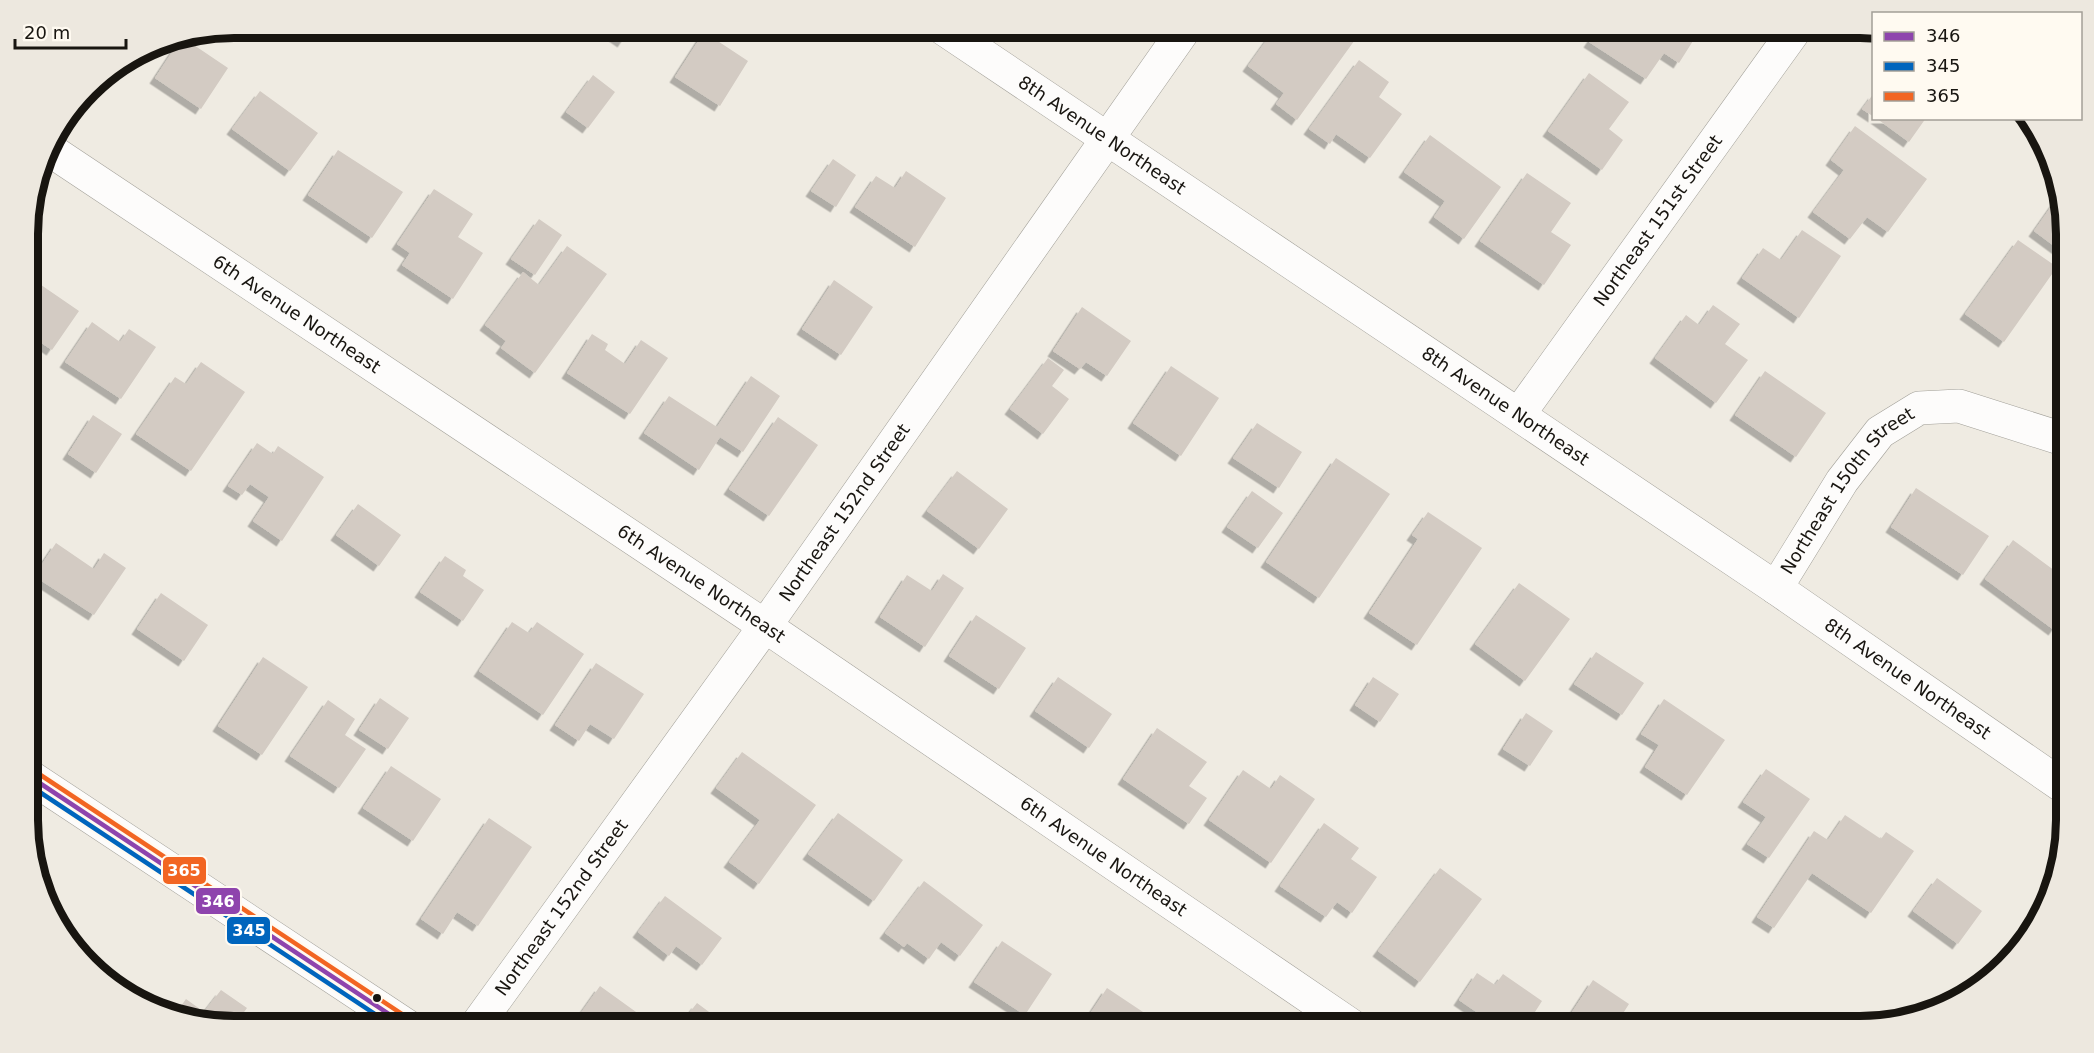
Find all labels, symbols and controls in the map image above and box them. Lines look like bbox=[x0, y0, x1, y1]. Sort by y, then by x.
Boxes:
scale bar bbox=[15, 12, 126, 50]
legend bbox=[1872, 12, 2082, 120]
text: 20 m bbox=[24, 22, 70, 43]
text: 346 bbox=[1926, 25, 1960, 46]
text: 345 bbox=[1926, 55, 1960, 76]
street label: 8th Avenue Northeast bbox=[1015, 71, 1190, 198]
text: 365 bbox=[1926, 85, 1960, 106]
street label: Northeast 151st Street bbox=[1589, 131, 1726, 310]
street label: 6th Avenue Northeast bbox=[209, 250, 385, 377]
street label: 8th Avenue Northeast bbox=[1418, 342, 1593, 470]
street label: Northeast 150th Street bbox=[1776, 403, 1918, 578]
street label: Northeast 152nd Street bbox=[775, 419, 914, 605]
street label: 6th Avenue Northeast bbox=[614, 520, 789, 647]
street label: 8th Avenue Northeast bbox=[1821, 614, 1995, 743]
street label: 6th Avenue Northeast bbox=[1016, 792, 1191, 920]
street label: Northeast 152nd Street bbox=[490, 815, 632, 1000]
line badge: 365 bbox=[162, 856, 207, 885]
text: 365 bbox=[167, 861, 201, 880]
line badge: 346 bbox=[195, 887, 241, 915]
text: 346 bbox=[201, 892, 235, 911]
line badge: 345 bbox=[226, 916, 271, 945]
text: 345 bbox=[232, 921, 266, 940]
unlabelled marker bbox=[371, 992, 383, 1004]

